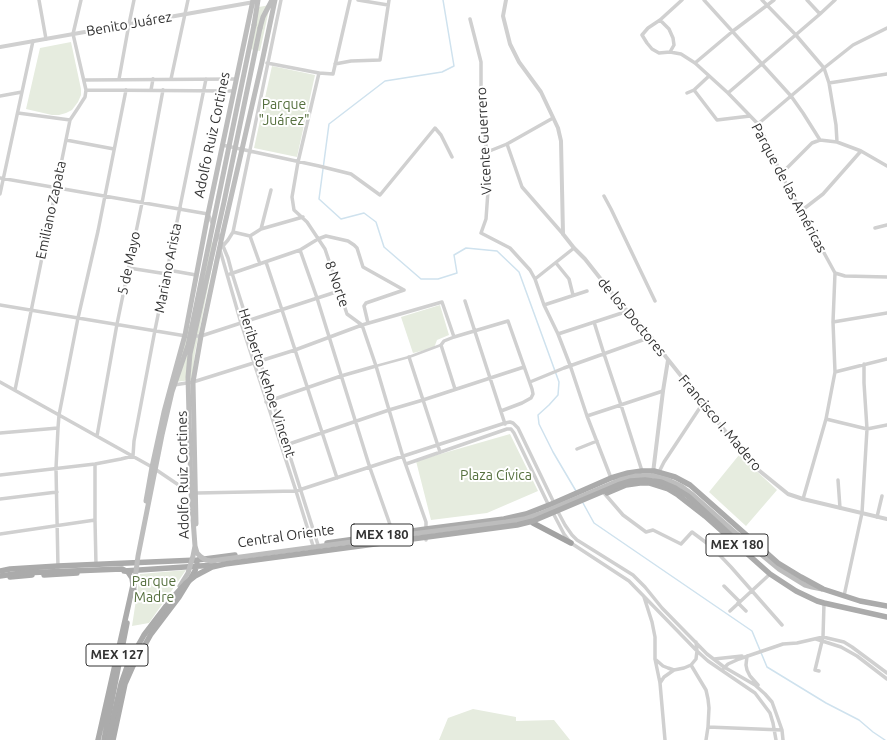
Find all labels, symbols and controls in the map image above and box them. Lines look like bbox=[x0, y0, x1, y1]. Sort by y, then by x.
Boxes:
street label: Benito Juárez bbox=[85, 8, 173, 40]
street label: Adolfo Ruiz Cortines bbox=[190, 70, 234, 200]
street label: Vicente Guerrero bbox=[473, 87, 495, 195]
park label: Parque "Juárez" bbox=[258, 96, 310, 128]
street label: Parque de las Américas bbox=[748, 120, 830, 256]
street label: Emiliano Zapata bbox=[32, 159, 70, 261]
street label: Mariano Arista bbox=[151, 222, 185, 314]
street label: 5 de Mayo bbox=[114, 230, 144, 296]
street label: 8 Norte bbox=[321, 259, 353, 309]
street label: de los Doctores bbox=[594, 274, 670, 360]
street label: Heriberto Kehoe Vincent bbox=[235, 306, 299, 460]
street label: Francisco I. Madero bbox=[675, 371, 765, 475]
street label: Adolfo Ruiz Cortines bbox=[173, 411, 193, 539]
park label: Plaza Cívica bbox=[460, 467, 532, 483]
street label: Central Oriente bbox=[236, 521, 336, 551]
road number: MEX 180 bbox=[351, 524, 413, 546]
road number: MEX 180 bbox=[706, 534, 768, 556]
park label: Parque Madre bbox=[132, 573, 176, 606]
road number: MEX 127 bbox=[86, 644, 148, 666]

